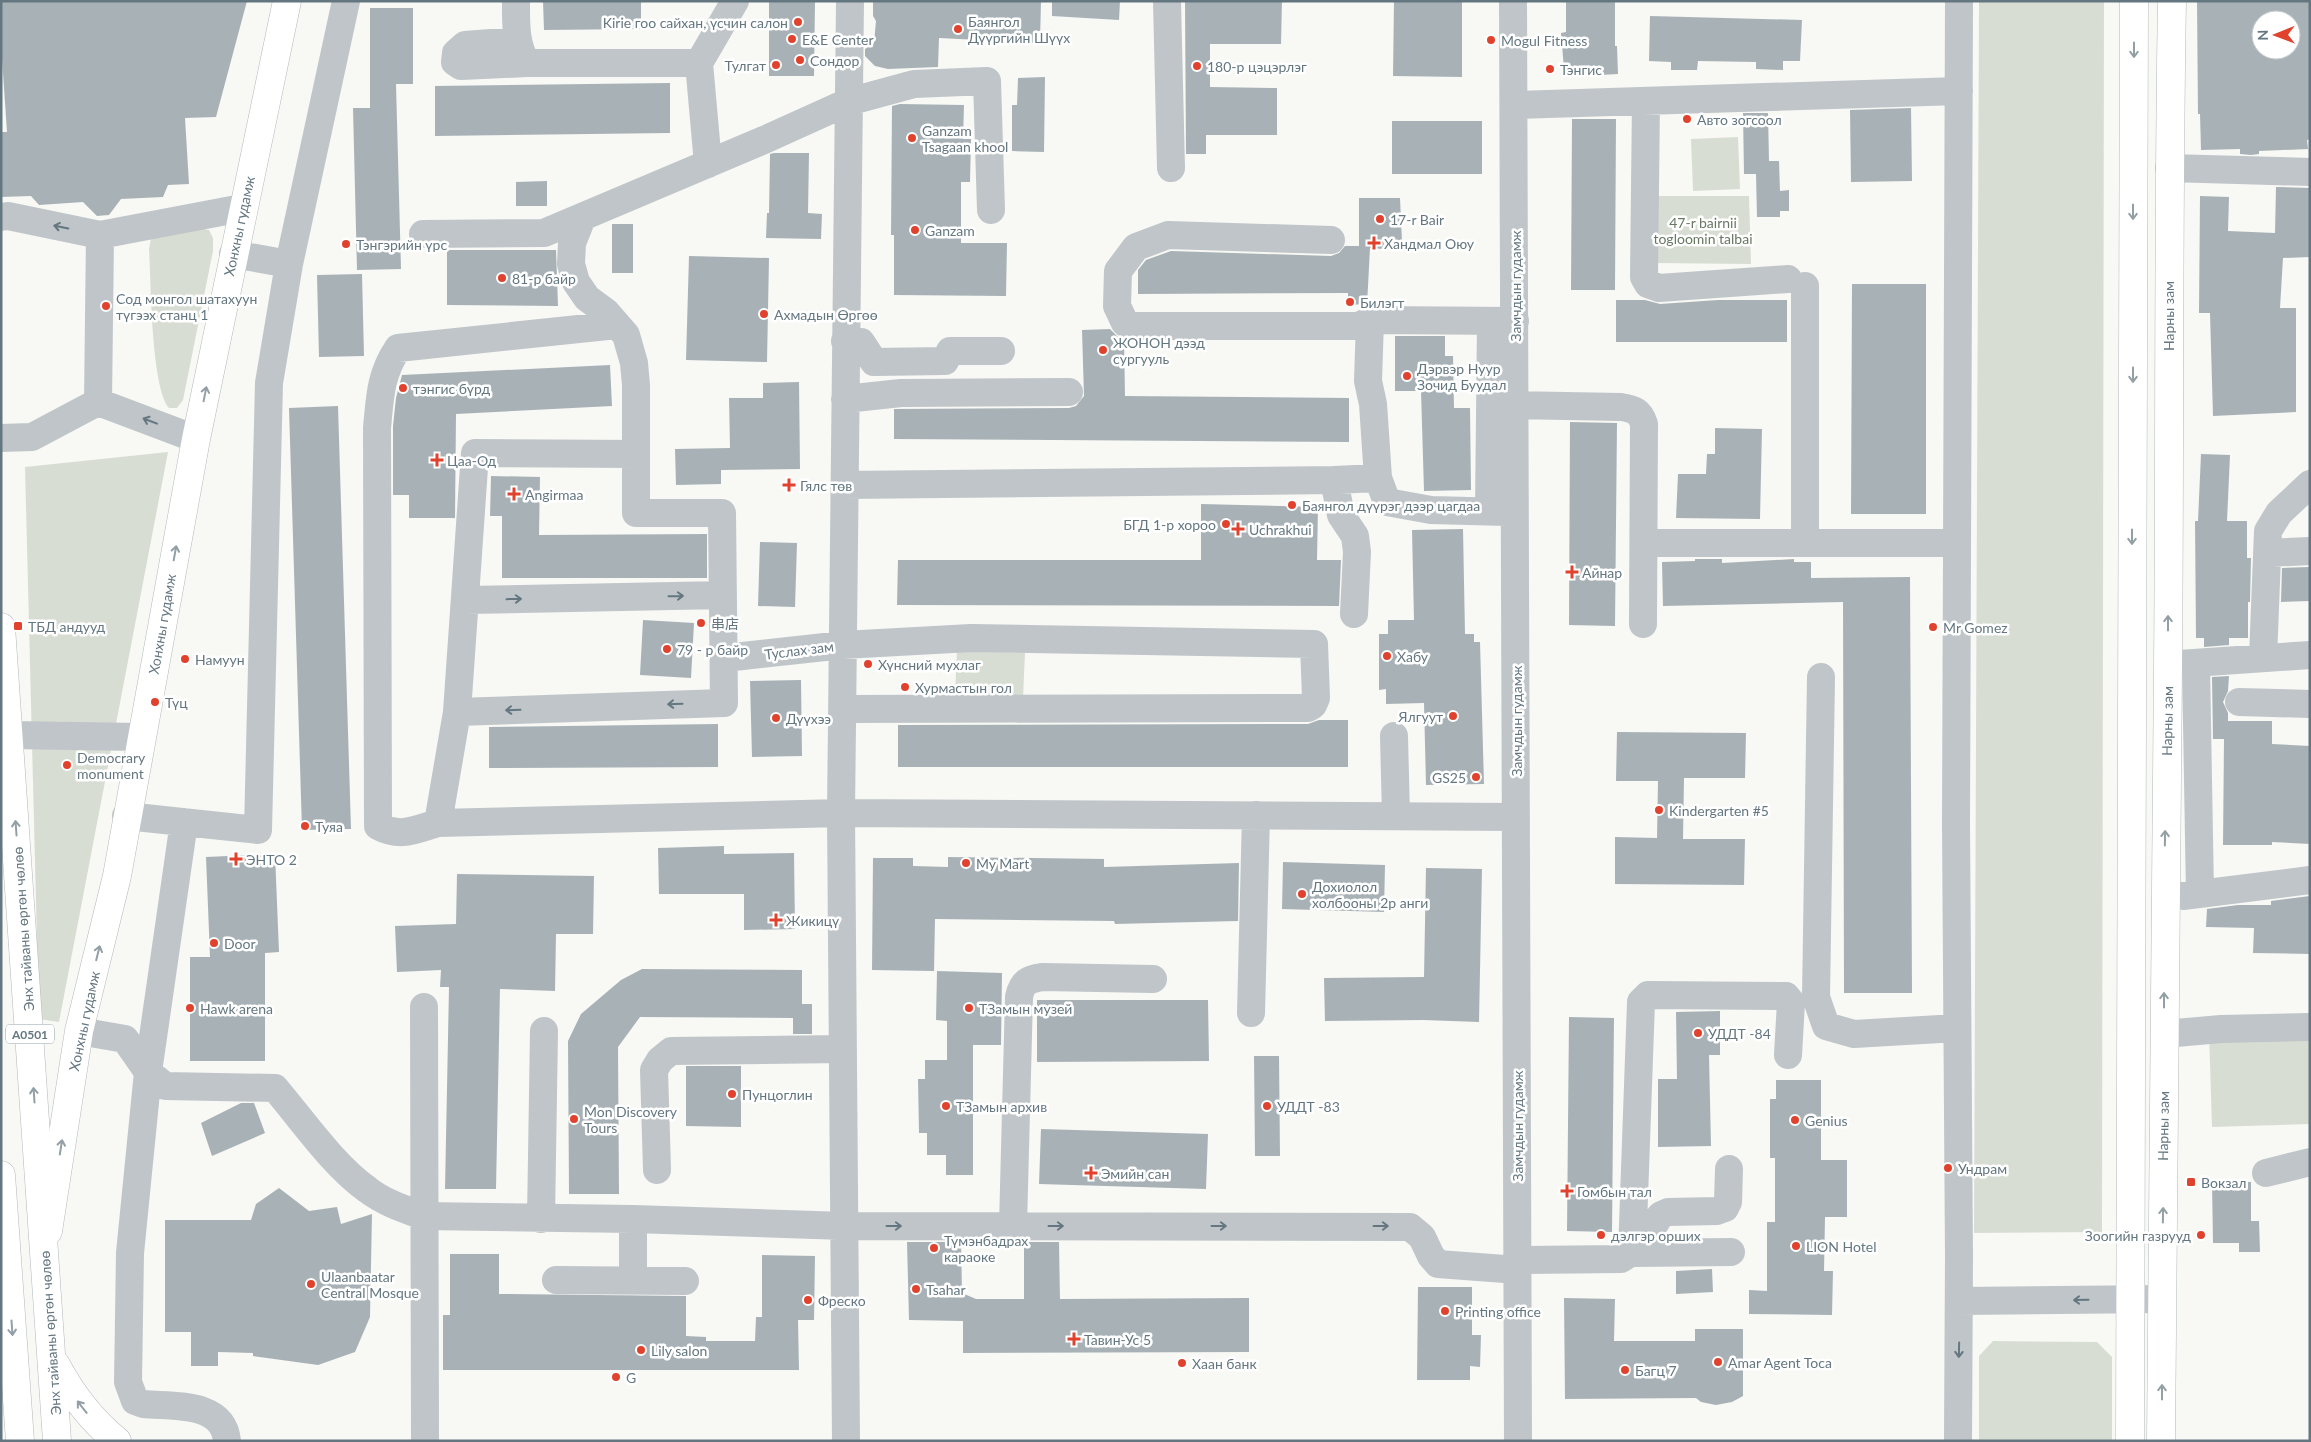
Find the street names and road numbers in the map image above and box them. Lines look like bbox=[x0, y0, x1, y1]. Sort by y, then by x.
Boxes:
street label: Хонхны гудамж bbox=[220, 174, 258, 278]
street label: Замчдын гудамж bbox=[1507, 230, 1524, 342]
street label: Нарны зам bbox=[2160, 281, 2177, 351]
street label: Хонхны гудамж bbox=[145, 572, 179, 676]
street label: Туслах зам bbox=[763, 637, 835, 663]
street label: Замчдын гудамж bbox=[1508, 665, 1525, 777]
street label: Нарны зам bbox=[2158, 686, 2176, 756]
street label: Энх тайваны өргөн чөлөө bbox=[9, 846, 37, 1012]
street label: Хонхны гудамж bbox=[65, 969, 103, 1073]
road number: A0501 bbox=[6, 1024, 54, 1044]
street label: Замчдын гудамж bbox=[1509, 1070, 1526, 1182]
street label: Нарны зам bbox=[2154, 1091, 2172, 1161]
street label: Энх тайваны өргөн чөлөө bbox=[36, 1250, 64, 1416]

